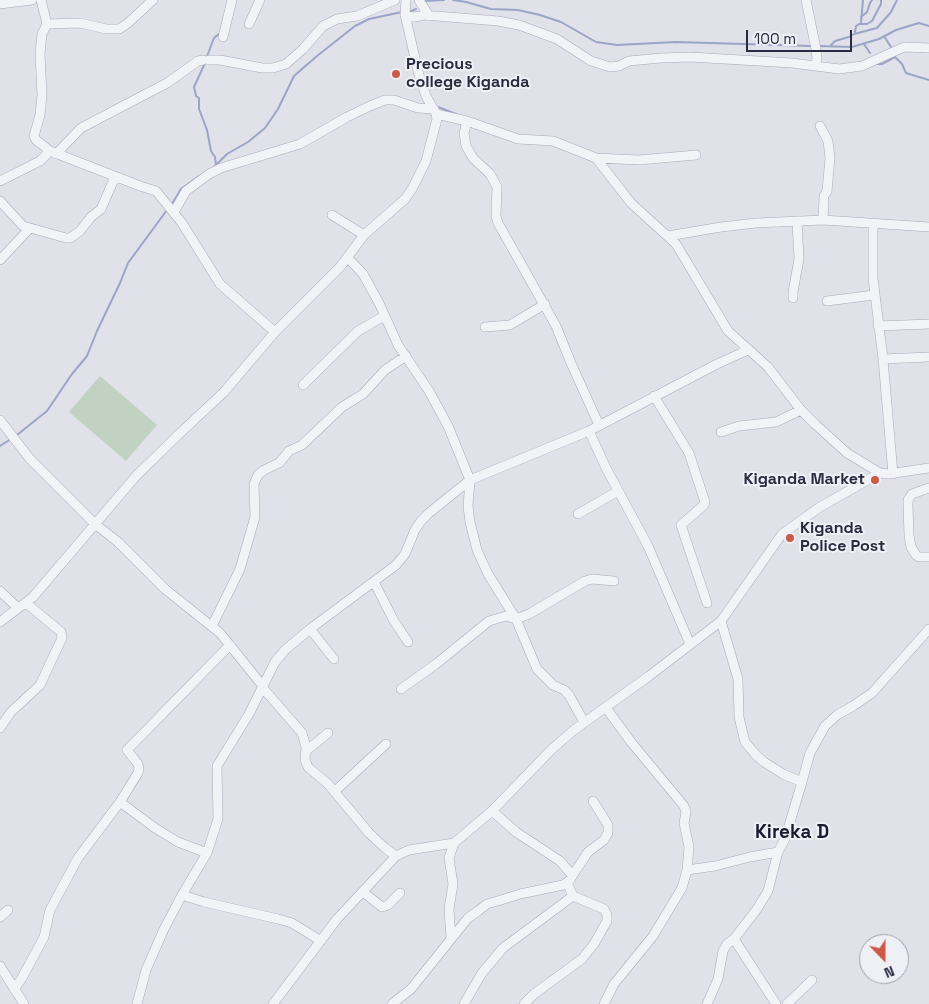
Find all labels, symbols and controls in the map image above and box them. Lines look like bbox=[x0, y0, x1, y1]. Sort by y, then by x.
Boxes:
scale bar bbox=[749, 20, 855, 52]
text: 100 m bbox=[754, 29, 796, 48]
place label: Precious college Kiganda bbox=[406, 55, 529, 93]
marker: Precious college Kiganda bbox=[390, 68, 402, 80]
place label: Kiganda Market bbox=[743, 470, 865, 490]
marker: Kiganda Market bbox=[869, 474, 881, 486]
place label: Kiganda Police Post bbox=[800, 519, 885, 557]
marker: Kiganda Police Post bbox=[784, 532, 796, 544]
district label: Kireka D bbox=[755, 822, 829, 844]
north arrow bbox=[859, 934, 909, 984]
text: N bbox=[882, 962, 897, 982]

